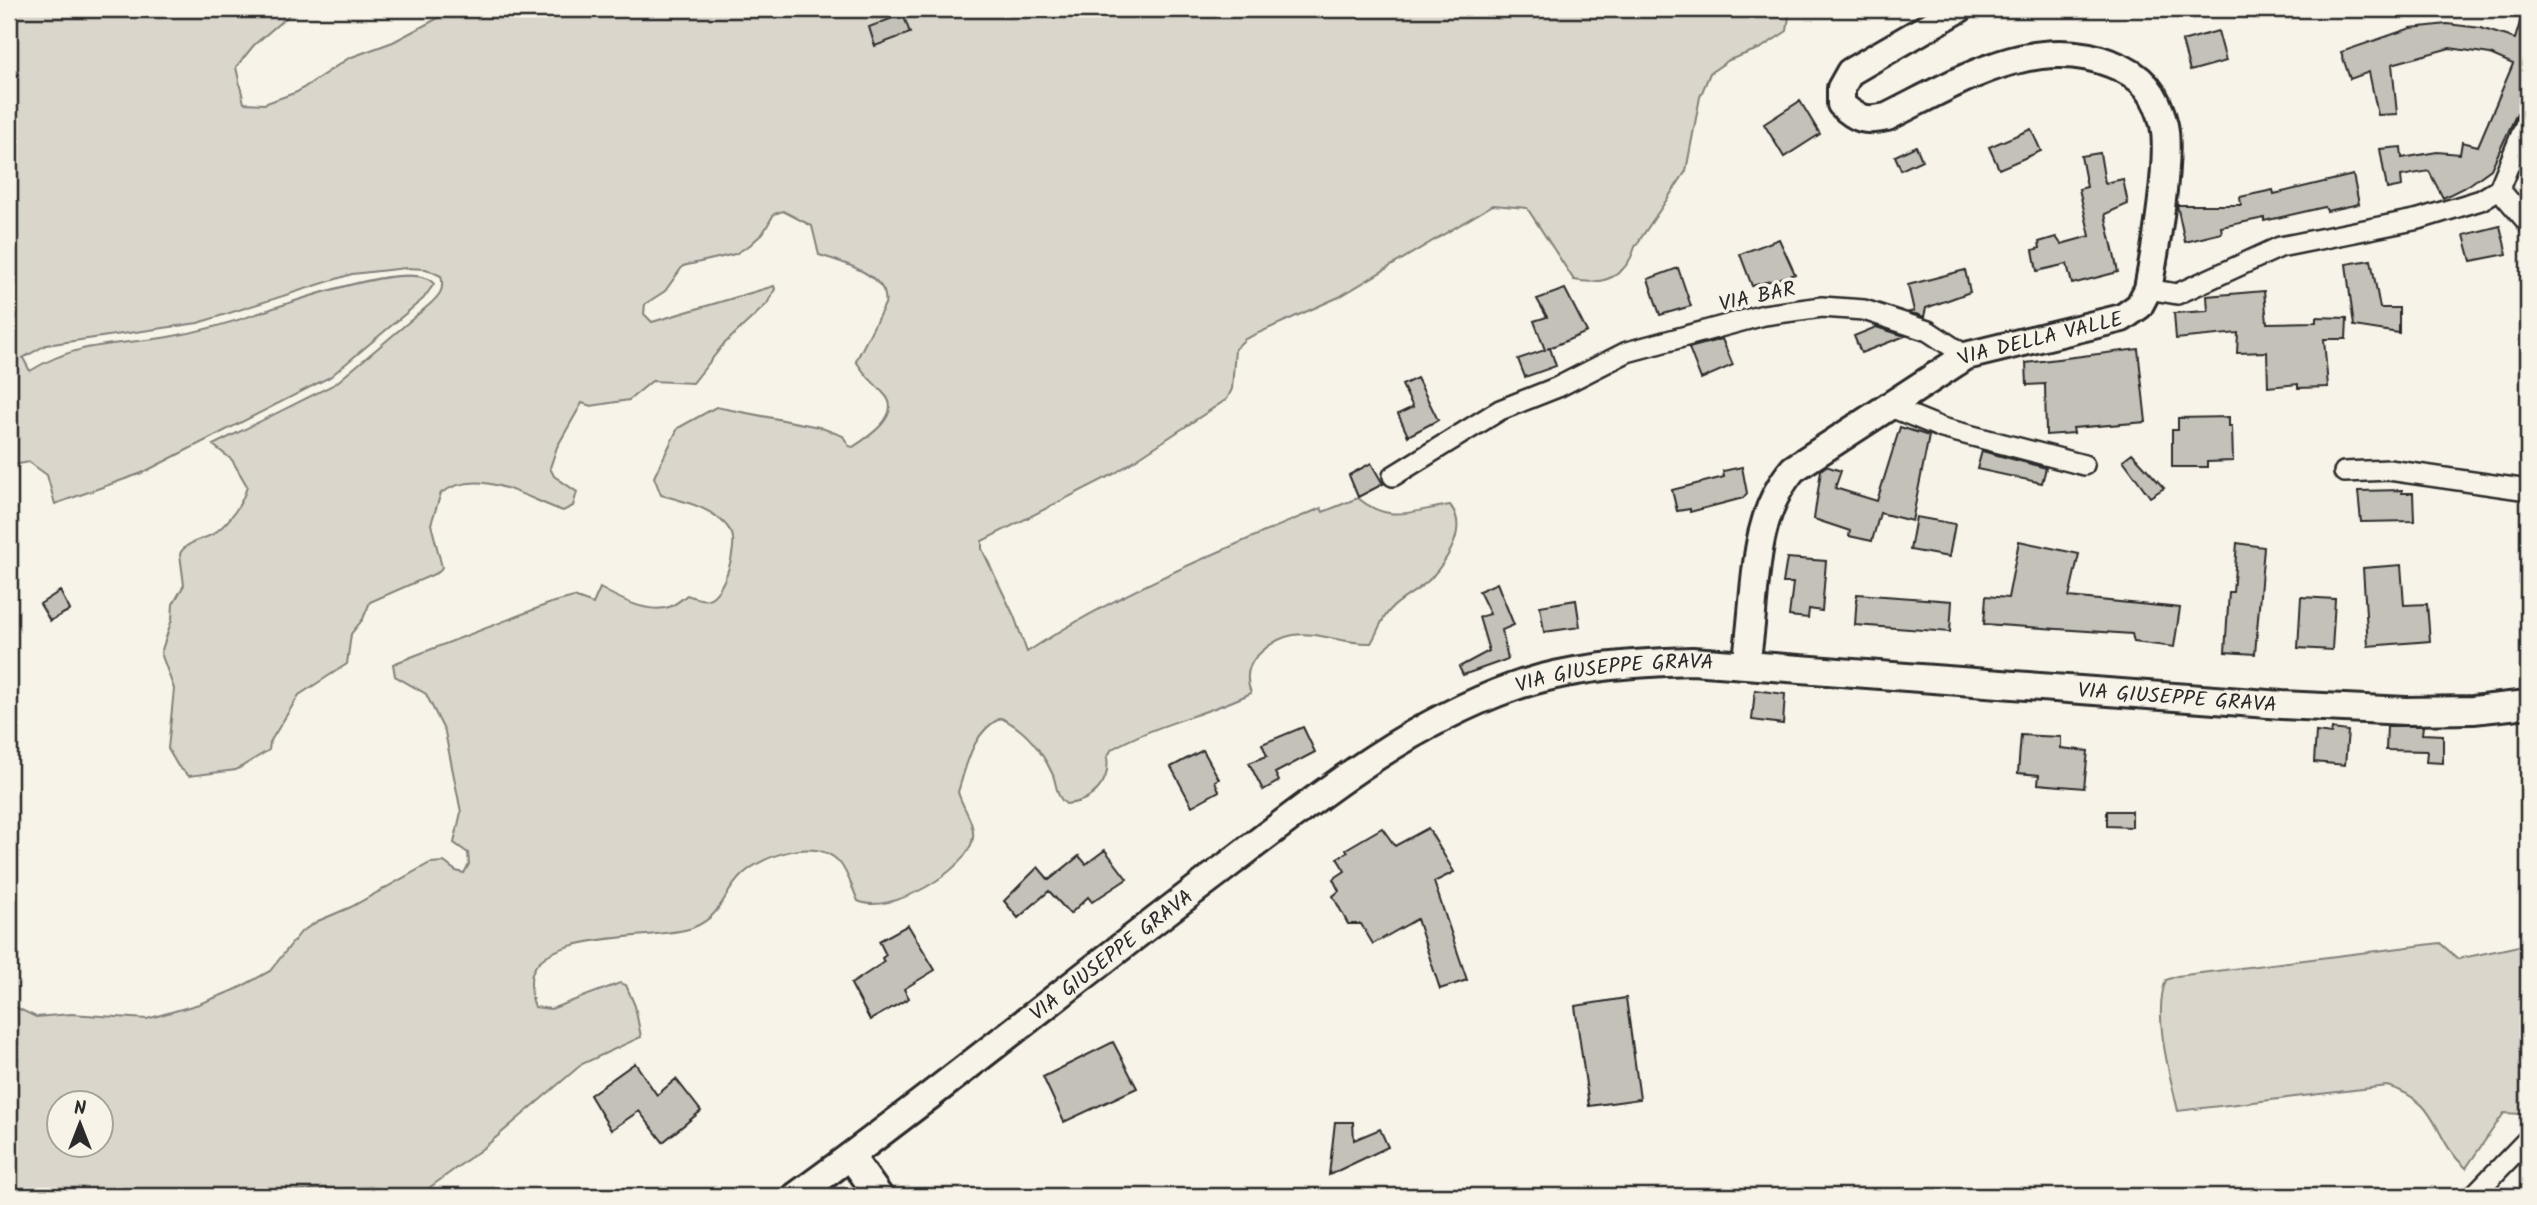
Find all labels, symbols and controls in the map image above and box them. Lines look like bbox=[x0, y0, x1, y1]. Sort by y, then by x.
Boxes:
street label: VIA BAR bbox=[1716, 273, 1799, 322]
street label: VIA DELLA VALLE bbox=[1952, 303, 2127, 375]
street label: VIA GIUSEPPE GRAVA bbox=[1512, 646, 1715, 703]
street label: VIA GIUSEPPE GRAVA bbox=[2076, 675, 2278, 723]
street label: VIA GIUSEPPE GRAVA bbox=[1023, 882, 1201, 1030]
north arrow bbox=[46, 1090, 116, 1160]
text: N bbox=[74, 1094, 86, 1124]

